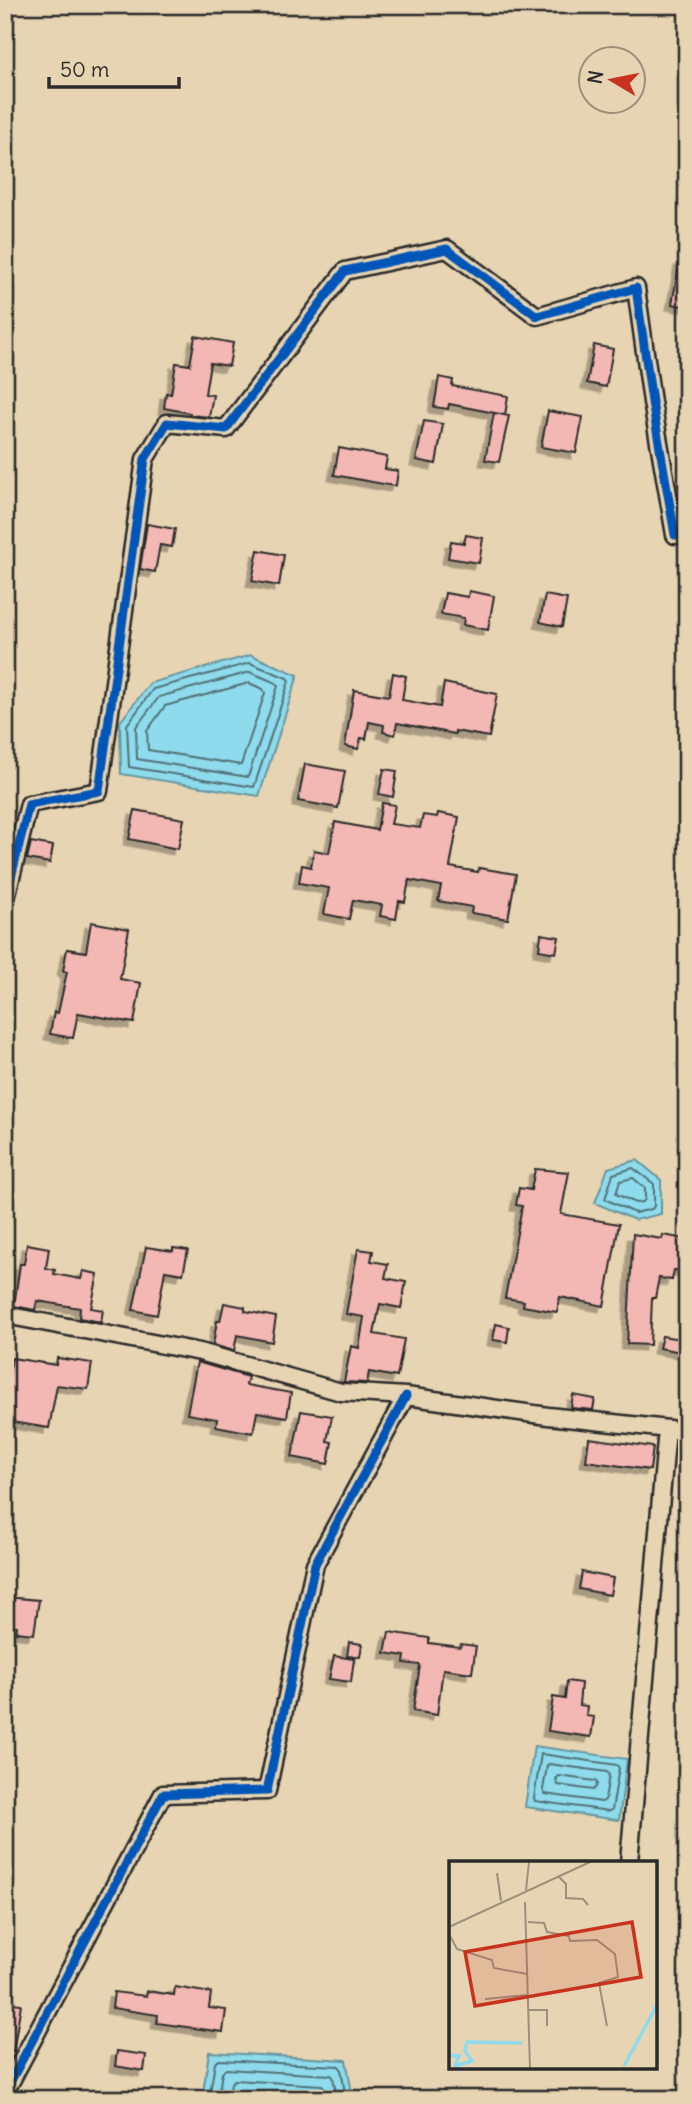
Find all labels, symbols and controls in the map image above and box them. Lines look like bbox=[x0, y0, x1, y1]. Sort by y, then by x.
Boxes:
scale bar bbox=[49, 46, 178, 90]
north arrow bbox=[576, 46, 646, 116]
text: 50 m bbox=[60, 56, 109, 83]
text: N bbox=[582, 68, 608, 86]
inset map bbox=[449, 1861, 657, 2069]

